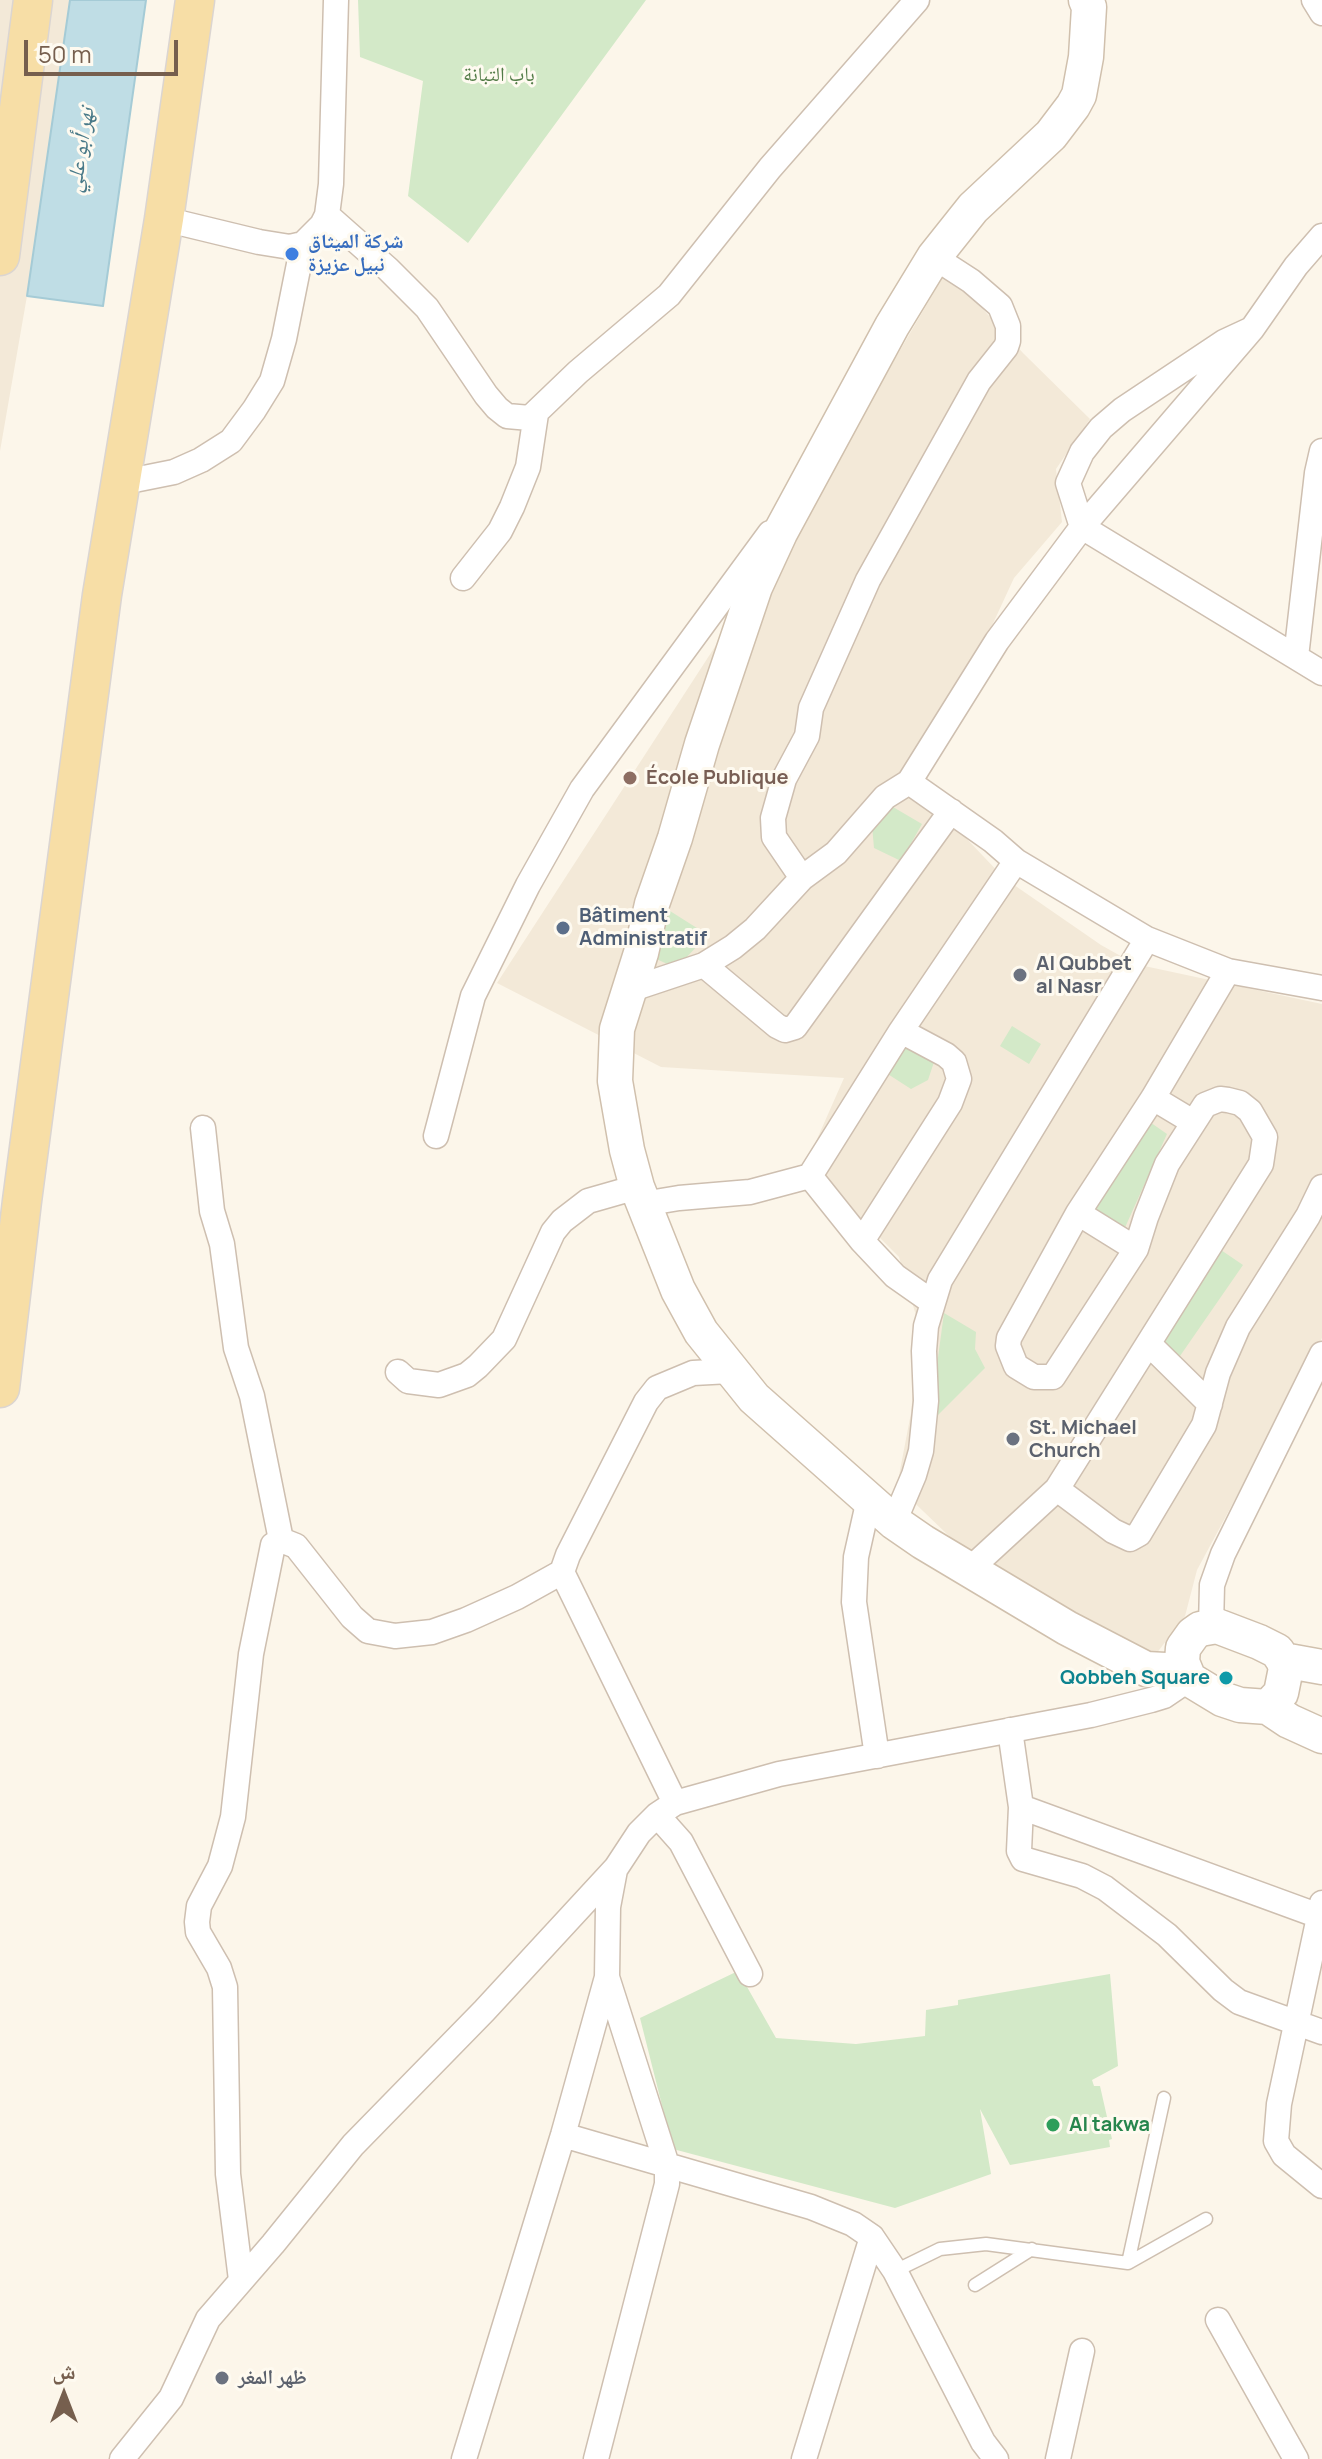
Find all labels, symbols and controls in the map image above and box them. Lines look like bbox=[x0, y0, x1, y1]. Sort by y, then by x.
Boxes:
scale bar bbox=[28, 24, 182, 74]
text: 50 m bbox=[38, 37, 92, 70]
park label: باب التبانة bbox=[463, 63, 535, 87]
water label: نهر أبو علي bbox=[61, 106, 101, 194]
place label: شركة الميثاق نبيل عزيزة bbox=[308, 230, 404, 277]
marker: شركة الميثاق نبيل عزيزة bbox=[283, 245, 301, 263]
place label: École Publique bbox=[646, 766, 789, 790]
marker: École Publique bbox=[621, 769, 639, 787]
place label: Bâtiment Administratif bbox=[579, 904, 707, 951]
marker: Bâtiment Administratif bbox=[554, 919, 572, 937]
place label: Al Qubbet al Nasr bbox=[1036, 952, 1132, 999]
marker: Al Qubbet al Nasr bbox=[1011, 966, 1029, 984]
place label: St. Michael Church bbox=[1029, 1416, 1137, 1463]
marker: St. Michael Church bbox=[1004, 1430, 1022, 1448]
place label: Qobbeh Square bbox=[1060, 1666, 1210, 1690]
marker: Qobbeh Square bbox=[1217, 1669, 1235, 1687]
place label: Al takwa bbox=[1069, 2113, 1150, 2137]
marker: Al takwa bbox=[1044, 2116, 1062, 2134]
north arrow bbox=[24, 2355, 104, 2435]
text: ش bbox=[52, 2356, 76, 2386]
place label: ظهر المغر bbox=[238, 2366, 307, 2390]
marker: ظهر المغر bbox=[213, 2369, 231, 2387]

